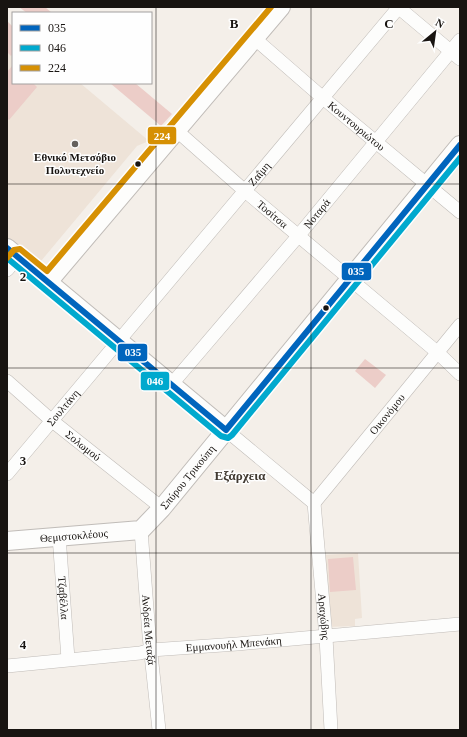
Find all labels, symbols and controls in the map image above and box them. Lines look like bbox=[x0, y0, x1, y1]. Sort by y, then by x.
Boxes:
legend bbox=[12, 12, 152, 84]
north arrow bbox=[415, 12, 455, 52]
text: B bbox=[230, 16, 239, 31]
text: C bbox=[384, 16, 394, 31]
text: N bbox=[433, 16, 446, 30]
text: 035 bbox=[48, 21, 66, 35]
text: 046 bbox=[48, 41, 66, 55]
text: 224 bbox=[48, 61, 66, 75]
street label: Κουντουριώτου bbox=[326, 99, 388, 153]
line badge: 224 bbox=[147, 126, 177, 145]
text: 224 bbox=[154, 130, 171, 142]
marker: Εθνικό Μετσόβιο Πολυτεχνείο bbox=[70, 139, 80, 149]
place label: Εθνικό Μετσόβιο Πολυτεχνείο bbox=[34, 151, 116, 176]
unlabelled marker bbox=[133, 159, 143, 169]
street label: Ζαΐμη bbox=[246, 159, 272, 188]
street label: Νοταρά bbox=[301, 196, 333, 231]
street label: Τοσίτσα bbox=[255, 198, 291, 231]
line badge: 035 bbox=[341, 262, 372, 281]
text: 035 bbox=[348, 265, 365, 277]
text: 2 bbox=[20, 269, 26, 284]
unlabelled marker bbox=[321, 303, 331, 313]
line badge: 035 bbox=[117, 343, 148, 362]
text: 035 bbox=[125, 346, 142, 358]
line badge: 046 bbox=[140, 371, 170, 391]
text: 046 bbox=[147, 375, 164, 387]
street label: Σουλτάνη bbox=[44, 387, 82, 428]
street label: Οικονόμου bbox=[367, 391, 407, 437]
street label: Σολωμού bbox=[63, 428, 104, 463]
street label: Σπύρου Τρικούπη bbox=[158, 442, 217, 511]
text: 3 bbox=[20, 453, 27, 468]
district label: Εξάρχεια bbox=[215, 468, 266, 483]
street label: Θεμιστοκλέους bbox=[39, 527, 109, 544]
street label: Τζαβέλλα bbox=[55, 576, 71, 620]
street label: Αραχώβης bbox=[316, 593, 332, 641]
street label: Ανδρέα Μεταξά bbox=[140, 594, 158, 666]
street label: Εμμανουήλ Μπενάκη bbox=[185, 634, 282, 654]
text: 4 bbox=[20, 637, 27, 652]

